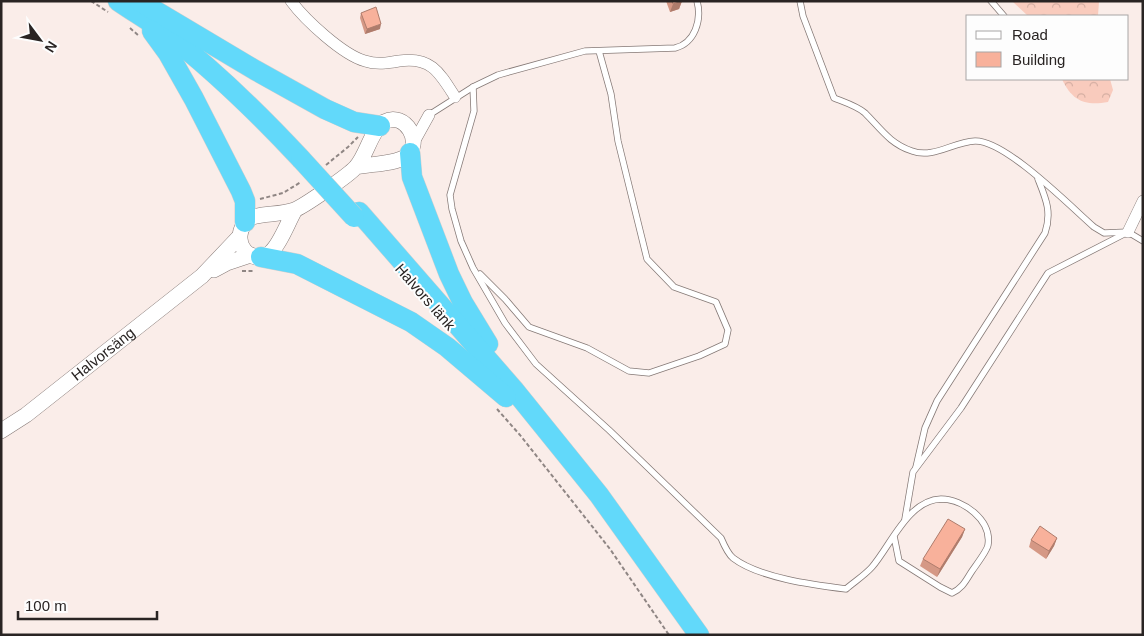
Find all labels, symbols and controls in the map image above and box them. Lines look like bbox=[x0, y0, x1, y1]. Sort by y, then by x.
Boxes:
north arrow bbox=[15, 15, 65, 65]
legend bbox=[966, 15, 1129, 80]
text: Road bbox=[1012, 26, 1048, 43]
text: N bbox=[42, 38, 60, 55]
text: Building bbox=[1012, 51, 1065, 68]
street label: Halvors länk bbox=[392, 260, 459, 334]
street label: Halvorsäng bbox=[68, 323, 138, 384]
scale bar bbox=[18, 588, 156, 620]
text: 100 m bbox=[25, 597, 67, 614]

